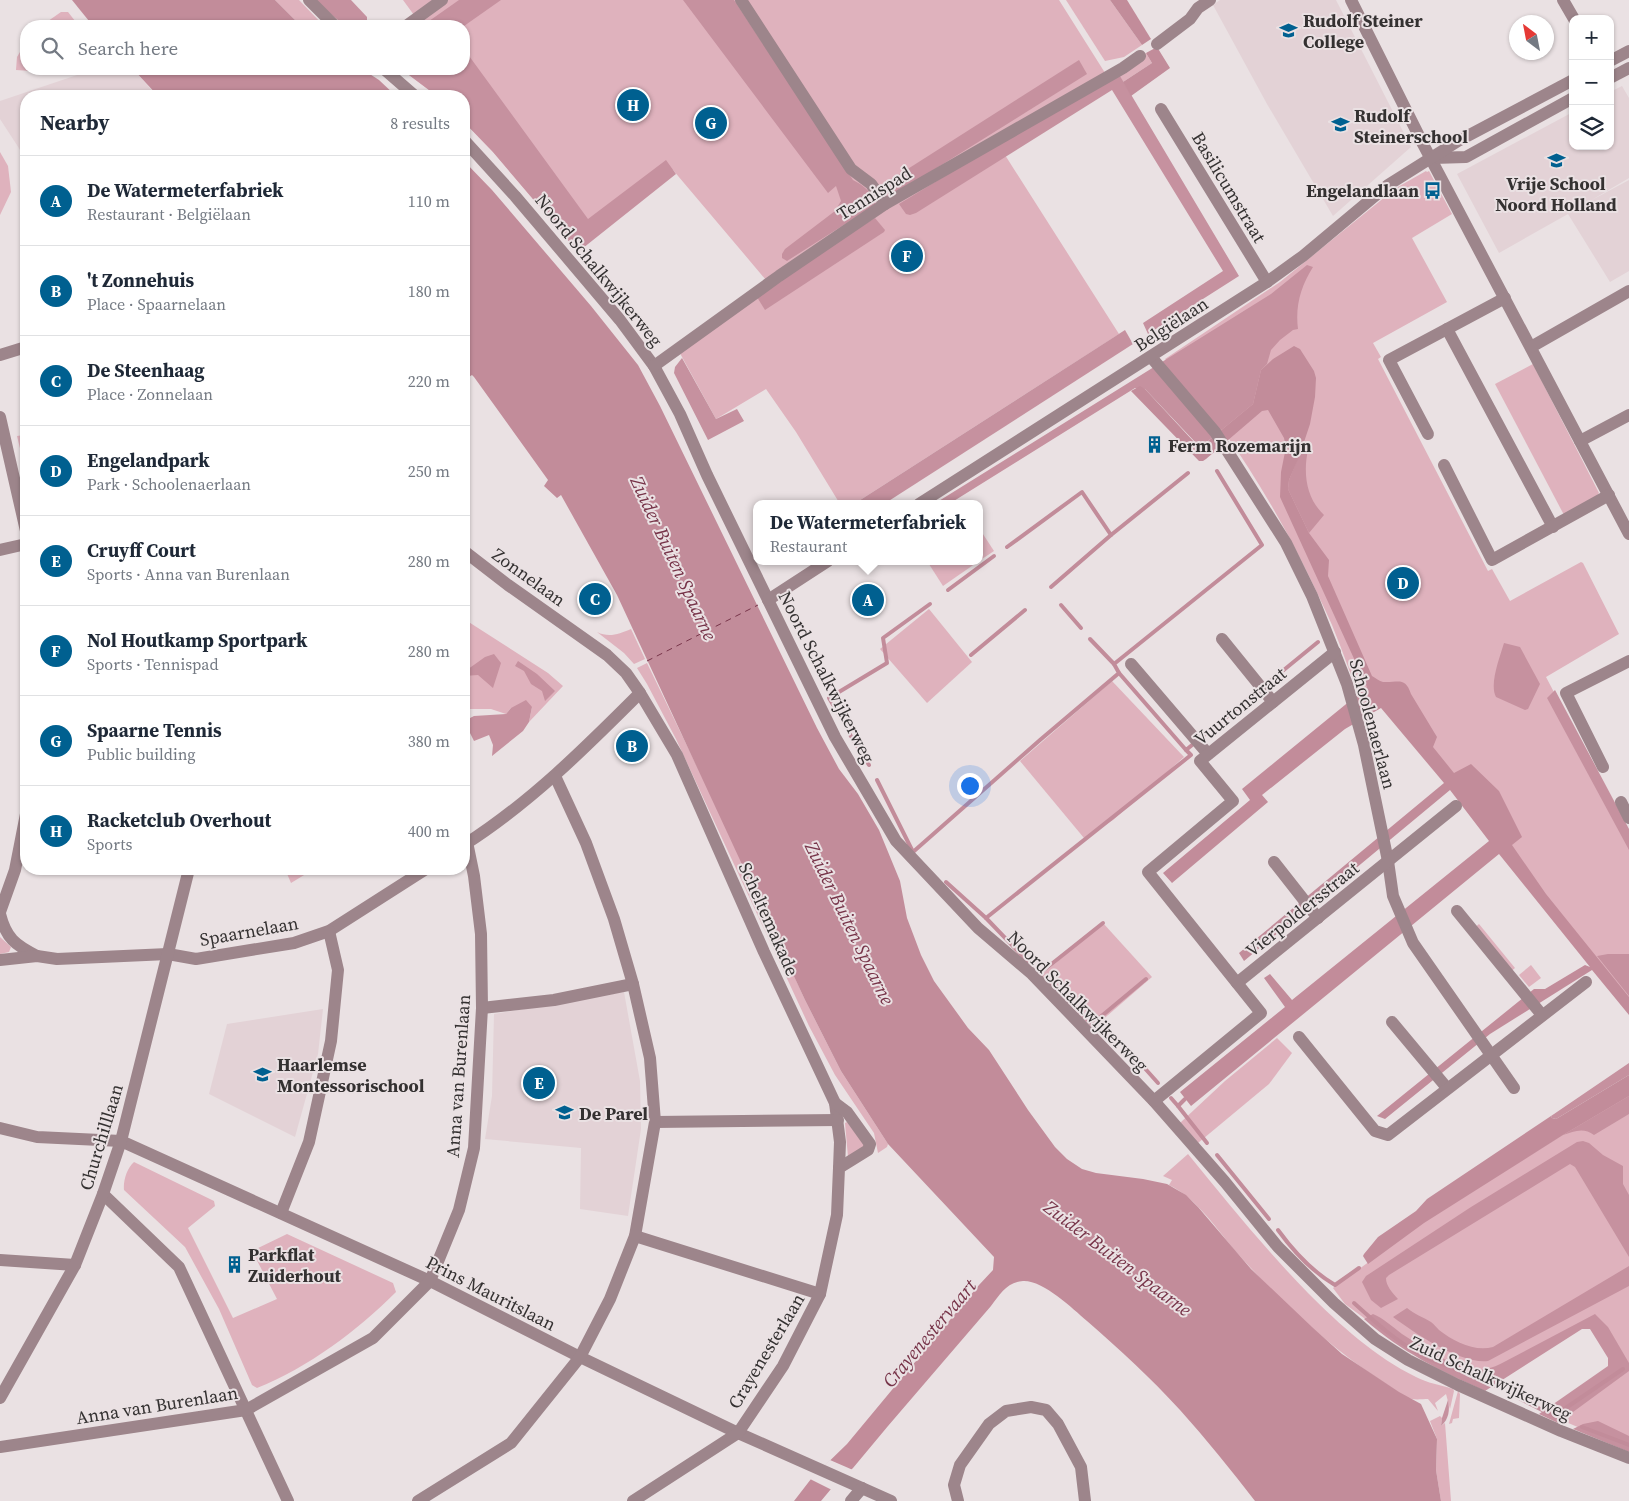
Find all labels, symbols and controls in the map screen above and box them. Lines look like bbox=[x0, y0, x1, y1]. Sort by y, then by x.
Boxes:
place label: Rudolf Steiner College bbox=[1303, 8, 1423, 54]
north arrow bbox=[1509, 15, 1554, 60]
map controls bbox=[1569, 15, 1614, 150]
button: + bbox=[1569, 15, 1614, 60]
search box bbox=[20, 20, 470, 75]
school or university icon: Rudolf Steiner College bbox=[1279, 20, 1299, 40]
icon: search bbox=[38, 34, 66, 62]
text: Search here bbox=[78, 35, 178, 61]
button: − bbox=[1569, 60, 1614, 105]
pin: H bbox=[617, 86, 649, 124]
place label: Rudolf Steinerschool bbox=[1354, 103, 1468, 149]
pin: G bbox=[695, 104, 727, 142]
button: layers bbox=[1569, 105, 1614, 150]
text: Nearby bbox=[40, 108, 110, 137]
text: 8 results bbox=[390, 112, 450, 134]
school or university icon: Rudolf Steinerschool bbox=[1330, 115, 1350, 135]
street label: Basilicumstraat bbox=[1186, 127, 1272, 247]
school or university icon: Vrije School Noord Holland bbox=[1546, 150, 1566, 170]
street label: Tennispad bbox=[832, 160, 916, 226]
place label: Vrije School Noord Holland bbox=[1495, 171, 1617, 217]
text: De Watermeterfabriek bbox=[87, 177, 283, 203]
place label: Engelandlaan bbox=[1306, 178, 1419, 203]
bus stop icon: Engelandlaan bbox=[1423, 180, 1443, 200]
street label: Noord Schalkwijkerweg bbox=[529, 188, 669, 352]
text: A bbox=[51, 190, 61, 212]
text: 110 m bbox=[408, 190, 450, 212]
text: Restaurant · Belgiëlaan bbox=[87, 203, 251, 225]
pin: F bbox=[891, 237, 923, 275]
text: 't Zonnehuis bbox=[87, 267, 194, 293]
text: B bbox=[51, 280, 61, 302]
text: 180 m bbox=[408, 280, 450, 302]
street label: Belgiëlaan bbox=[1129, 291, 1213, 357]
text: Place · Spaarnelaan bbox=[87, 293, 226, 315]
text: De Steenhaag bbox=[87, 357, 205, 383]
text: C bbox=[51, 370, 61, 392]
text: 220 m bbox=[408, 370, 450, 392]
text: Place · Zonnelaan bbox=[87, 383, 213, 405]
place label: Ferm Rozemarijn bbox=[1168, 433, 1312, 458]
building icon: Ferm Rozemarijn bbox=[1144, 435, 1164, 455]
text: Engelandpark bbox=[87, 447, 210, 473]
text: D bbox=[50, 460, 62, 482]
text: 250 m bbox=[408, 460, 450, 482]
water label: Zuider Buiten Spaarne bbox=[624, 471, 724, 645]
text: Park · Schoolenaerlaan bbox=[87, 473, 251, 495]
popup bbox=[753, 500, 983, 565]
text: De Watermeterfabriek bbox=[770, 509, 966, 535]
text: Restaurant bbox=[770, 535, 847, 557]
text: Cruyff Court bbox=[87, 537, 196, 563]
street label: Zonnelaan bbox=[487, 542, 571, 612]
text: E bbox=[51, 550, 61, 572]
text: 280 m bbox=[408, 550, 450, 572]
text: Sports · Anna van Burenlaan bbox=[87, 563, 290, 585]
pin: D bbox=[1387, 564, 1419, 602]
pin: C bbox=[579, 580, 611, 618]
pin: A bbox=[852, 581, 884, 619]
street label: Noord Schalkwijkerweg bbox=[773, 587, 881, 767]
text: Nol Houtkamp Sportpark bbox=[87, 627, 307, 653]
text: F bbox=[51, 640, 61, 662]
text: 280 m bbox=[408, 640, 450, 662]
text: Sports · Tennispad bbox=[87, 653, 219, 675]
street label: Schoolenaerlaan bbox=[1344, 656, 1402, 792]
street label: Vuurtonstraat bbox=[1189, 661, 1291, 751]
text: Spaarne Tennis bbox=[87, 717, 222, 743]
pin: B bbox=[616, 727, 648, 765]
text: G bbox=[51, 730, 61, 752]
text: 380 m bbox=[408, 730, 450, 752]
text: Public building bbox=[87, 743, 196, 765]
your location bbox=[957, 773, 983, 799]
text: Racketclub Overhout bbox=[87, 807, 271, 833]
text: H bbox=[50, 820, 62, 842]
text: 400 m bbox=[408, 820, 450, 842]
text: Sports bbox=[87, 833, 132, 855]
water label: Zuider Buiten Spaarne bbox=[799, 836, 901, 1009]
street label: Vierpoldersstraat bbox=[1240, 855, 1364, 963]
street label: Scheltemakade bbox=[733, 858, 805, 980]
street label: Spaarnelaan bbox=[198, 910, 300, 952]
street label: Noord Schalkwijkerweg bbox=[1002, 925, 1154, 1077]
street label: Anna van Burenlaan bbox=[440, 994, 476, 1158]
place label: Haarlemse Montessorischool bbox=[277, 1052, 425, 1098]
school or university icon: Haarlemse Montessorischool bbox=[253, 1064, 273, 1084]
pin: E bbox=[523, 1064, 555, 1102]
street label: Churchilllaan bbox=[73, 1081, 129, 1193]
place label: De Parel bbox=[579, 1101, 648, 1126]
school or university icon: De Parel bbox=[555, 1103, 575, 1123]
water label: Zuider Buiten Spaarne bbox=[1038, 1193, 1197, 1322]
place label: Parkflat Zuiderhout bbox=[248, 1242, 342, 1288]
street label: Prins Mauritslaan bbox=[422, 1249, 560, 1337]
building icon: Parkflat Zuiderhout bbox=[224, 1254, 244, 1274]
water label: Crayenestervaart bbox=[876, 1273, 982, 1393]
street label: Crayenesterlaan bbox=[722, 1289, 810, 1413]
street label: Zuid Schalkwijkerweg bbox=[1406, 1330, 1576, 1426]
street label: Anna van Burenlaan bbox=[74, 1380, 240, 1430]

